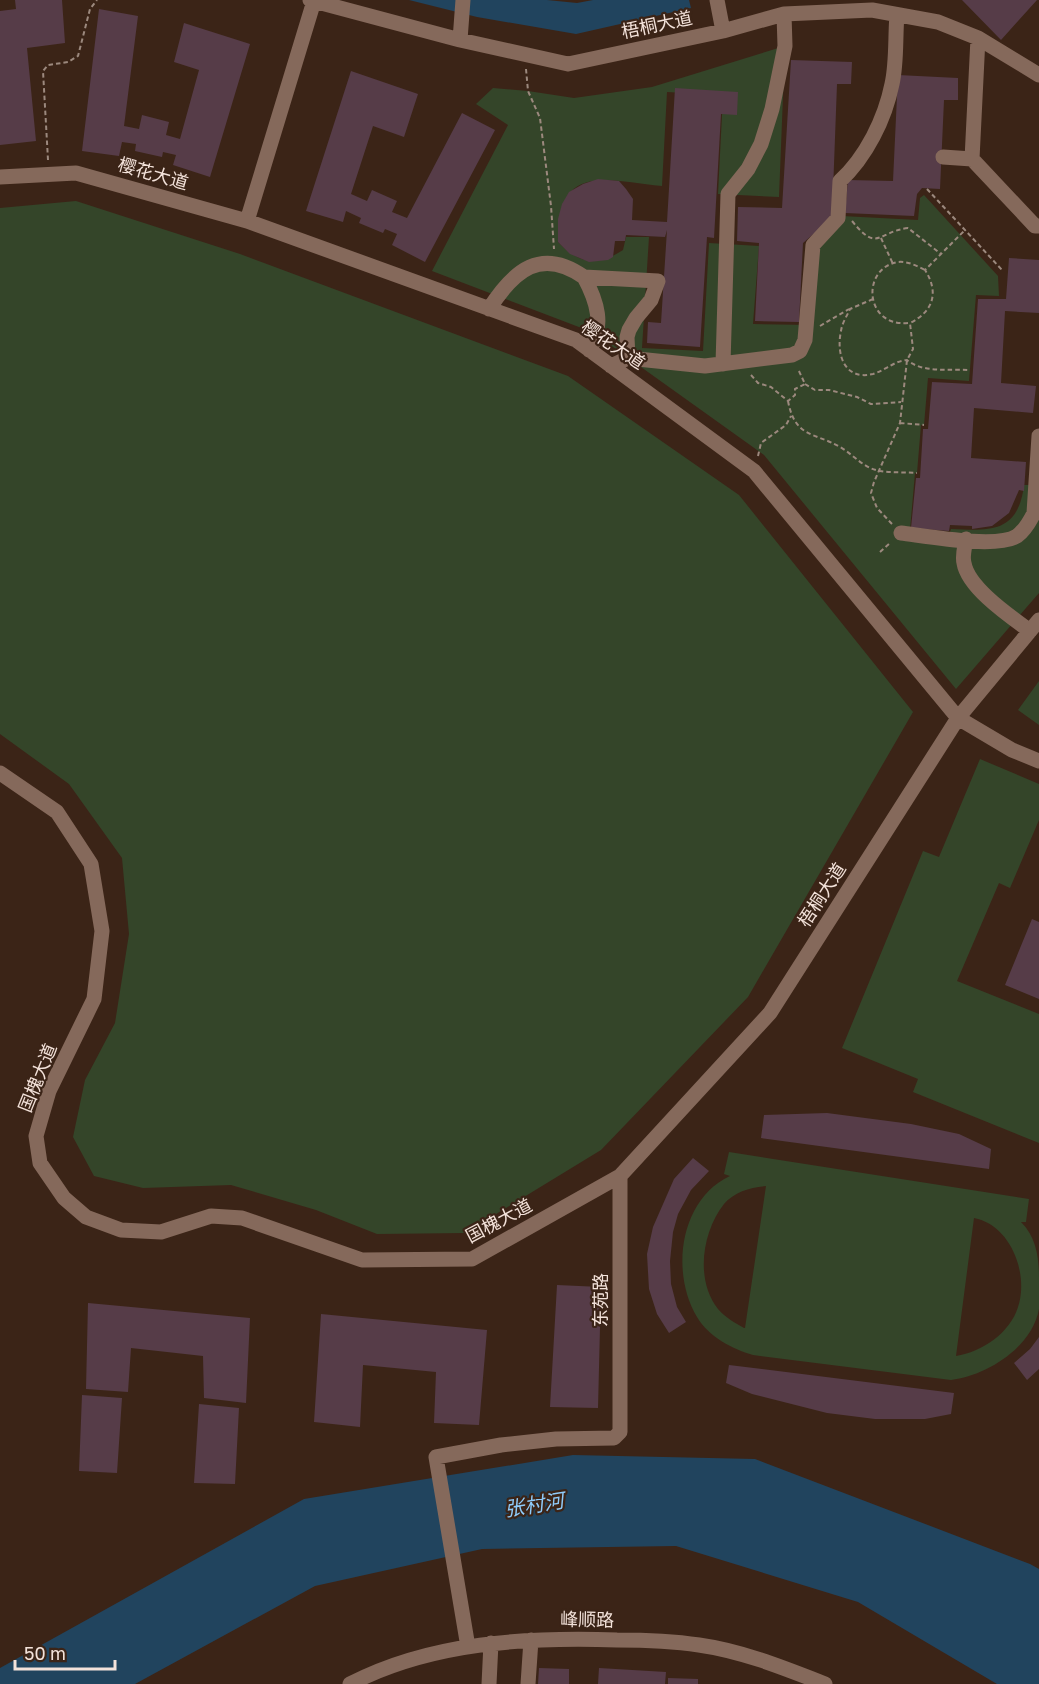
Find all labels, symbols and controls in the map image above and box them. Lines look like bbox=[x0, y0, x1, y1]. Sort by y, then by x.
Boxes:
street label: 梧桐大道 bbox=[619, 6, 694, 42]
street label: 樱花大道 bbox=[116, 153, 191, 194]
street label: 樱花大道 bbox=[578, 315, 650, 373]
street label: 梧桐大道 bbox=[792, 858, 850, 931]
street label: 国槐大道 bbox=[13, 1040, 61, 1115]
street label: 国槐大道 bbox=[462, 1194, 535, 1247]
street label: 东苑路 bbox=[589, 1273, 611, 1327]
water label: 张村河 bbox=[502, 1487, 569, 1521]
street label: 峰顺路 bbox=[560, 1608, 614, 1630]
scale bar bbox=[15, 1633, 116, 1671]
text: 50 m bbox=[24, 1642, 66, 1664]

